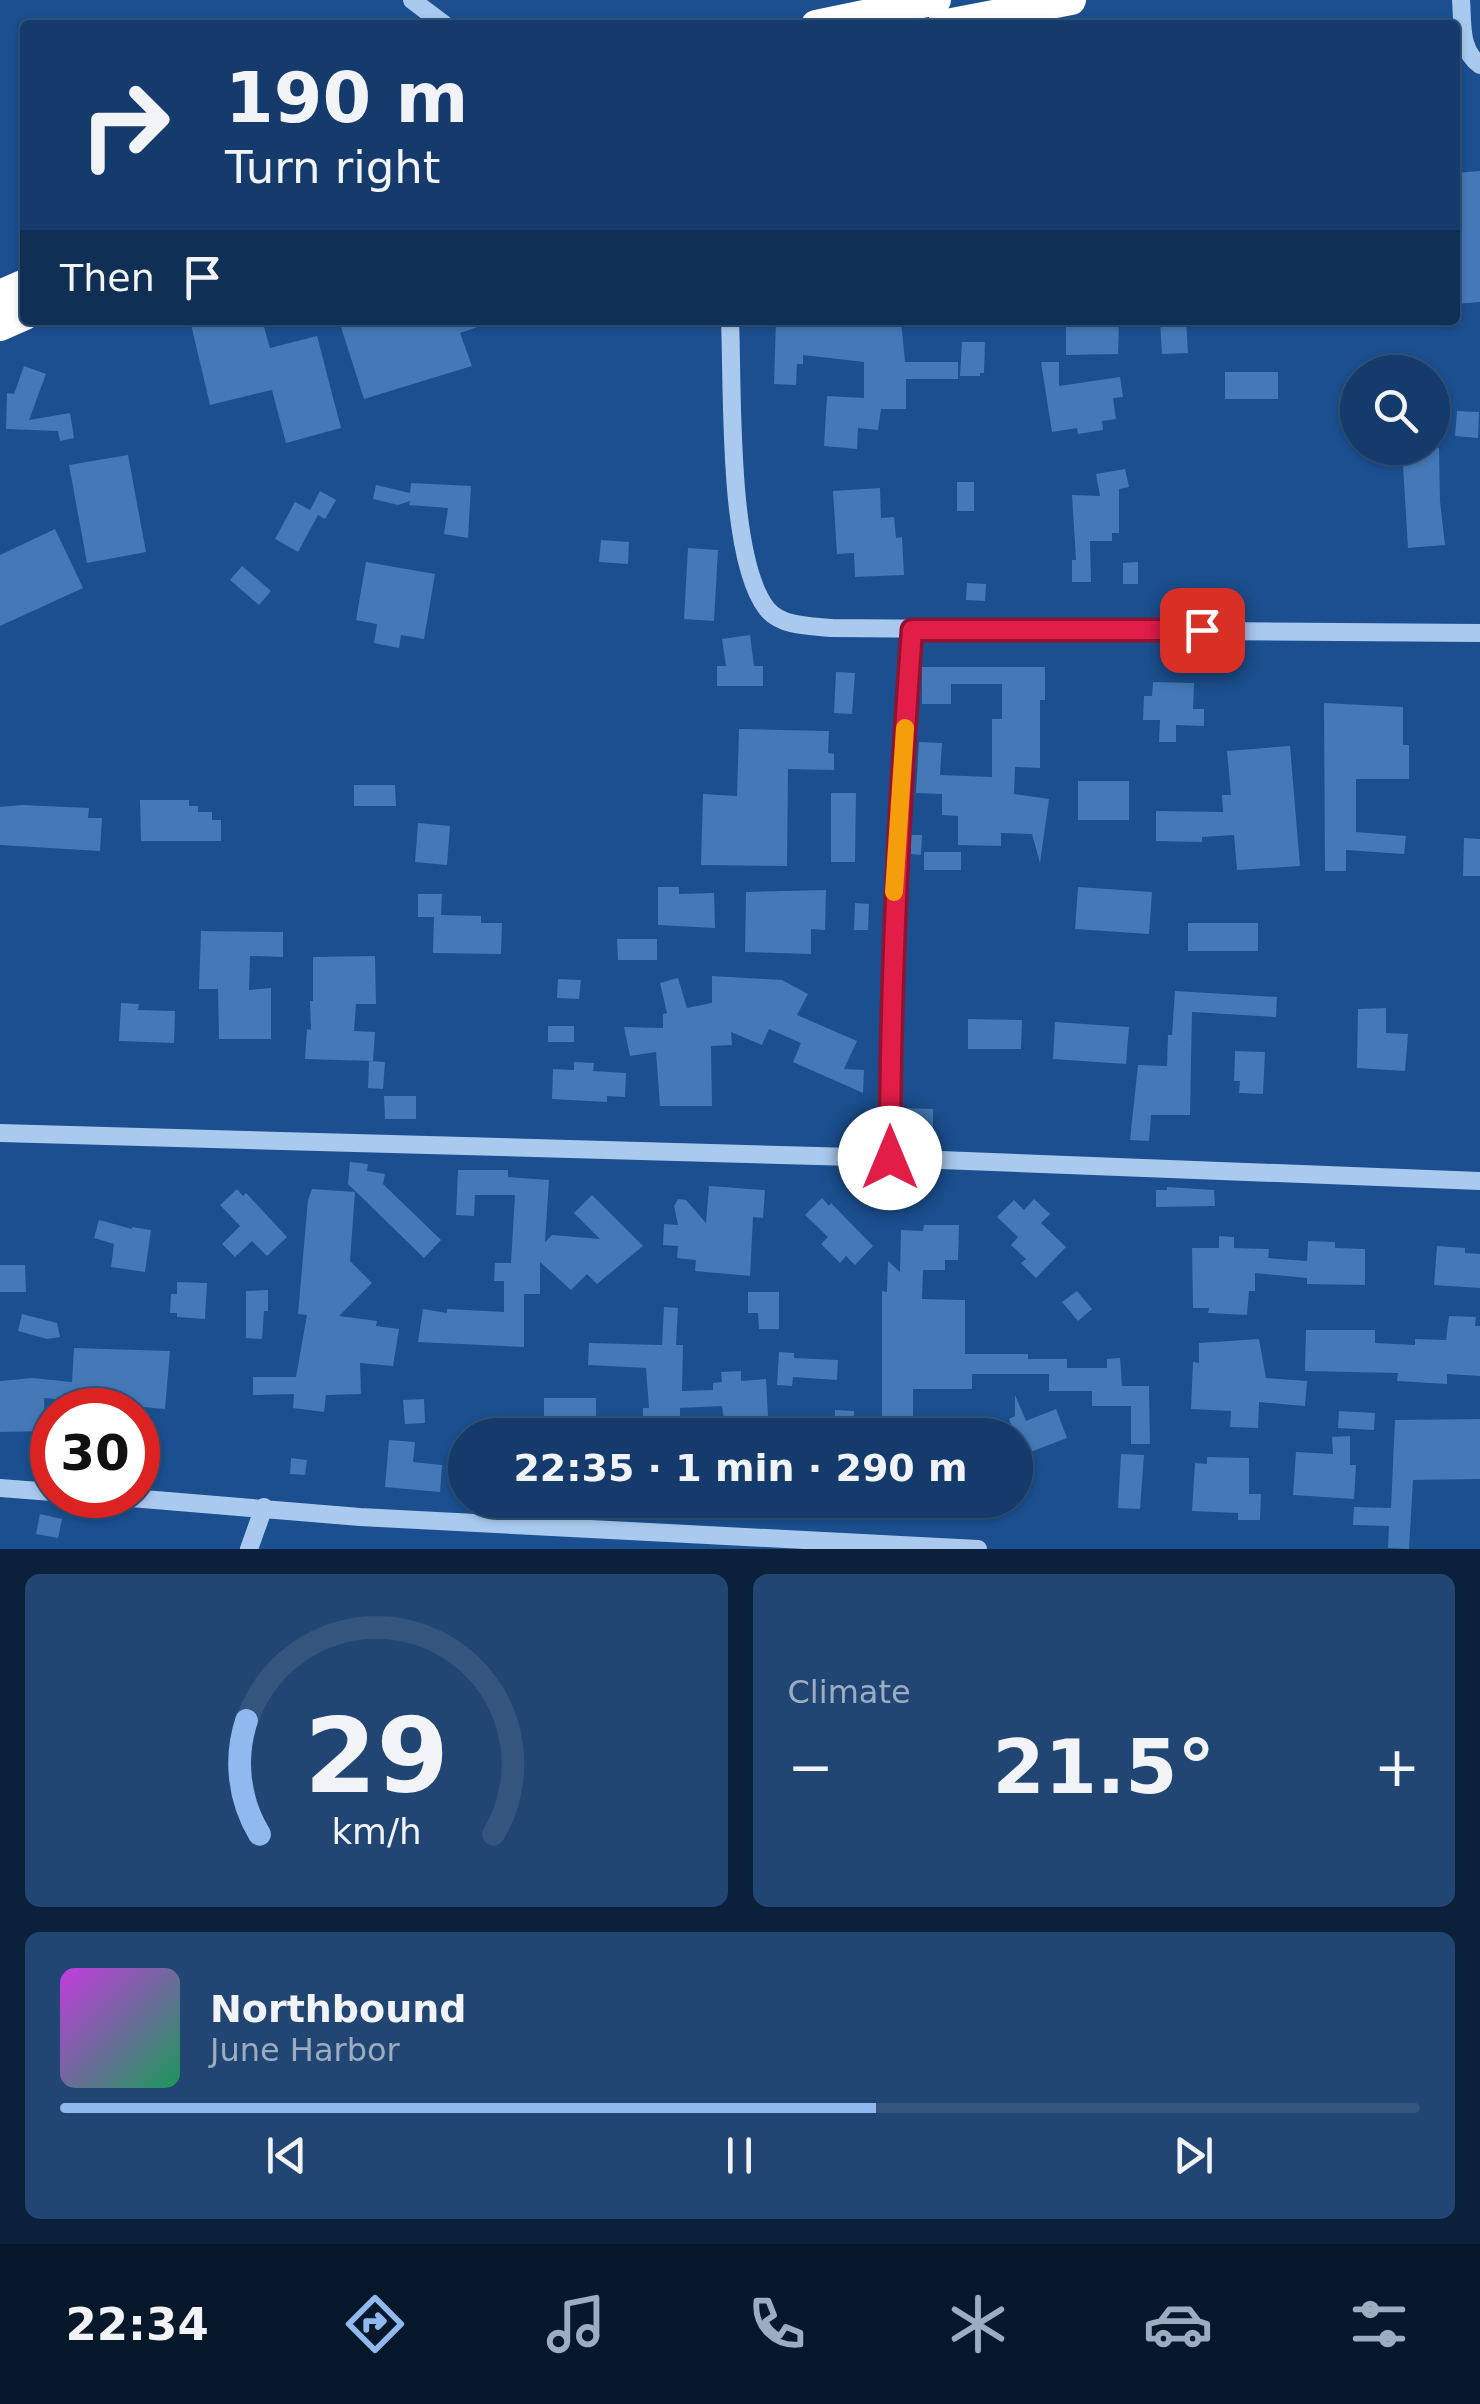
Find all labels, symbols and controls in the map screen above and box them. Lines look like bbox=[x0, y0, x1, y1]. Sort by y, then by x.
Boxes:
text: 190 m bbox=[225, 57, 468, 139]
icon: right bbox=[60, 60, 190, 190]
text: Turn right bbox=[225, 141, 440, 194]
icon: arrive bbox=[175, 250, 230, 305]
text: Then bbox=[60, 256, 155, 300]
map controls bbox=[1340, 355, 1450, 465]
button: search bbox=[1340, 355, 1450, 465]
pin bbox=[1160, 588, 1245, 673]
icon: arrive bbox=[1175, 603, 1230, 658]
position arrow bbox=[838, 1106, 942, 1210]
speed limit sign: 30 bbox=[30, 1388, 160, 1518]
text: 22:35 · 1 min · 290 m bbox=[513, 1446, 968, 1490]
text: Climate bbox=[788, 1673, 911, 1711]
text: 29 bbox=[304, 1695, 449, 1817]
text: 21.5° bbox=[992, 1723, 1215, 1811]
text: − bbox=[788, 1735, 834, 1799]
text: + bbox=[1374, 1735, 1420, 1799]
text: km/h bbox=[331, 1811, 421, 1852]
text: Northbound bbox=[210, 1987, 466, 2031]
text: June Harbor bbox=[210, 2031, 400, 2069]
icon: previous bbox=[259, 2128, 314, 2183]
icon: pause bbox=[712, 2128, 767, 2183]
icon: next bbox=[1166, 2128, 1221, 2183]
icon: directions bbox=[340, 2289, 410, 2359]
icon: music bbox=[541, 2289, 611, 2359]
icon: phone bbox=[742, 2289, 812, 2359]
icon: climate bbox=[943, 2289, 1013, 2359]
icon: car bbox=[1143, 2289, 1213, 2359]
icon: filters bbox=[1344, 2289, 1414, 2359]
text: 22:34 bbox=[65, 2298, 209, 2351]

